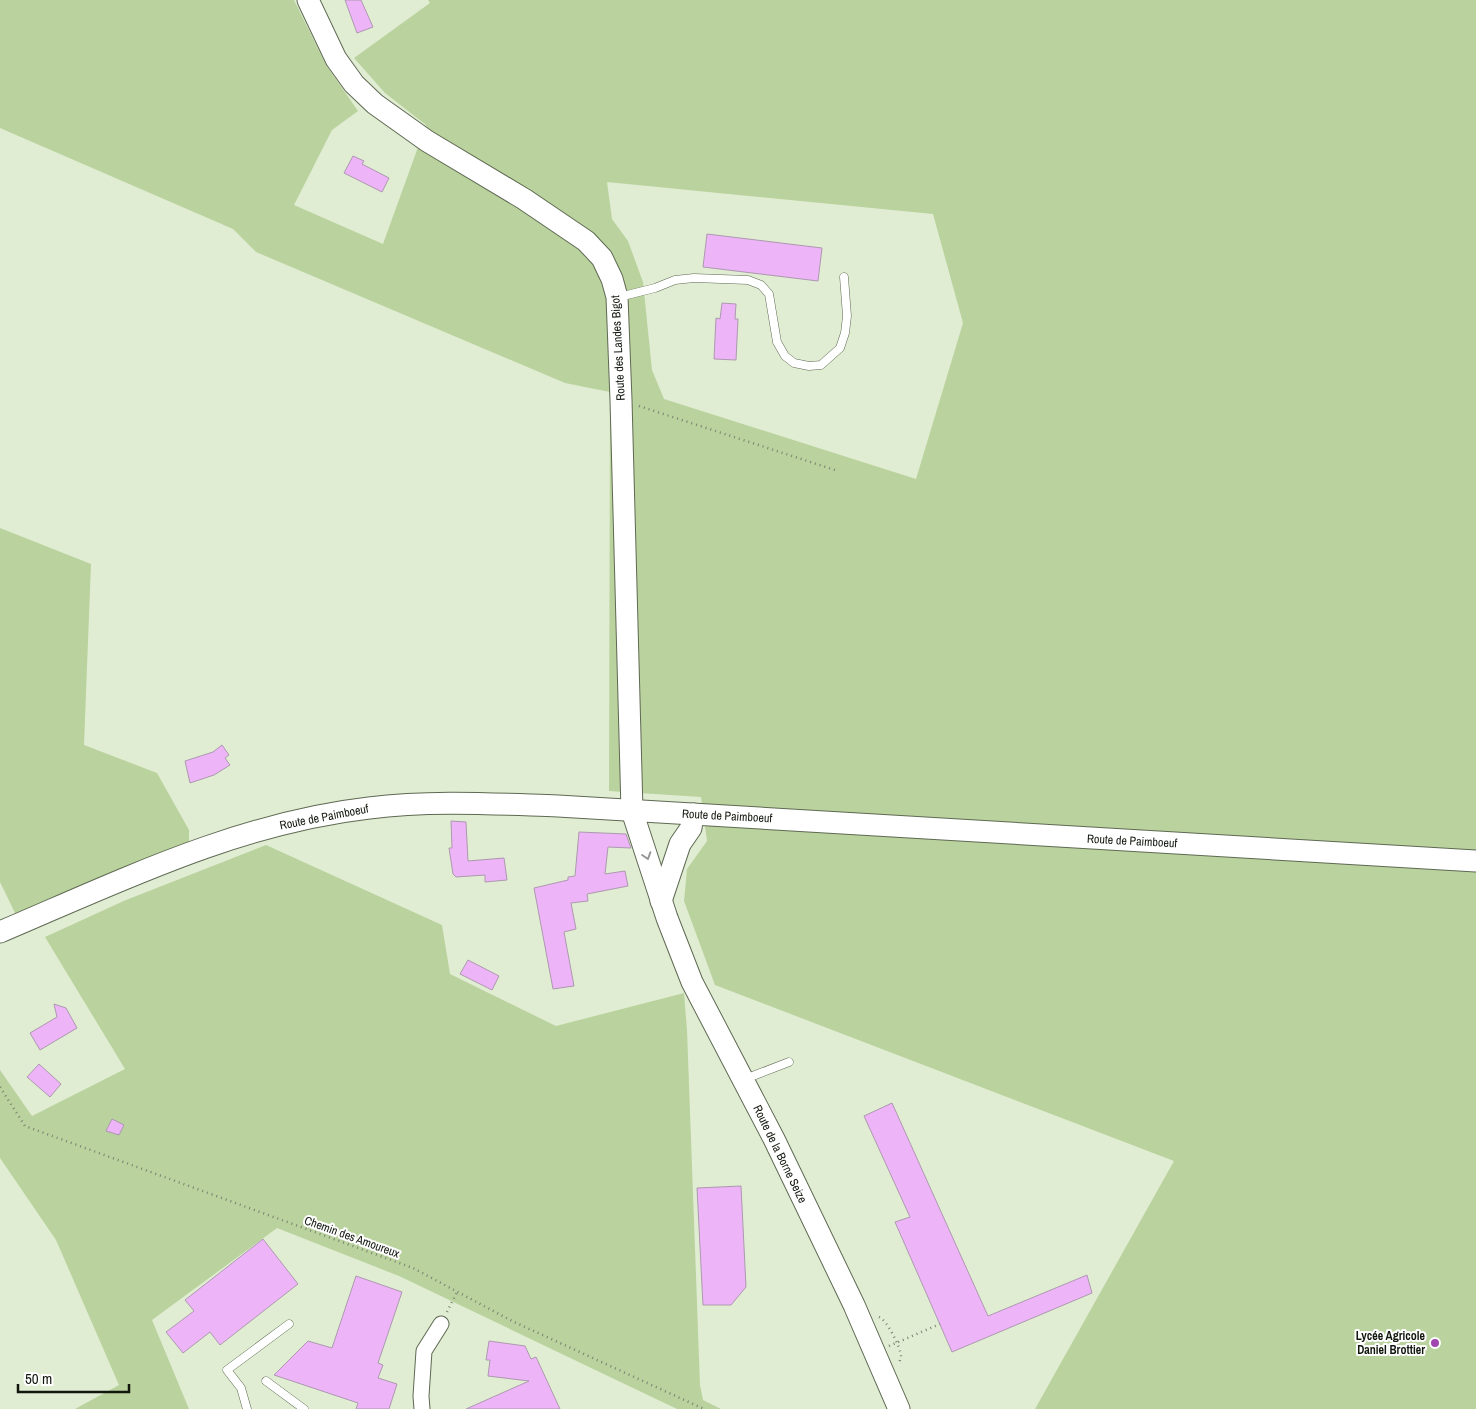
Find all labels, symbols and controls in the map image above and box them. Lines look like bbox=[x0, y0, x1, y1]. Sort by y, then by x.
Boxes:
street label: Route des Landes Bigot bbox=[607, 295, 629, 401]
street label: Route de Paimboeuf bbox=[278, 800, 370, 833]
street label: Route de Paimboeuf bbox=[682, 806, 773, 826]
street label: Route de Paimboeuf bbox=[1087, 831, 1178, 851]
one-way arrow bbox=[641, 851, 651, 859]
street label: Route de la Borne Seize bbox=[749, 1102, 811, 1206]
street label: Chemin des Amoureux bbox=[302, 1212, 402, 1262]
place label: Lycée Agricole Daniel Brottier bbox=[1356, 1328, 1426, 1358]
marker: Lycée Agricole Daniel Brottier bbox=[1429, 1337, 1441, 1349]
scale bar bbox=[18, 1362, 129, 1394]
text: 50 m bbox=[25, 1368, 52, 1389]

